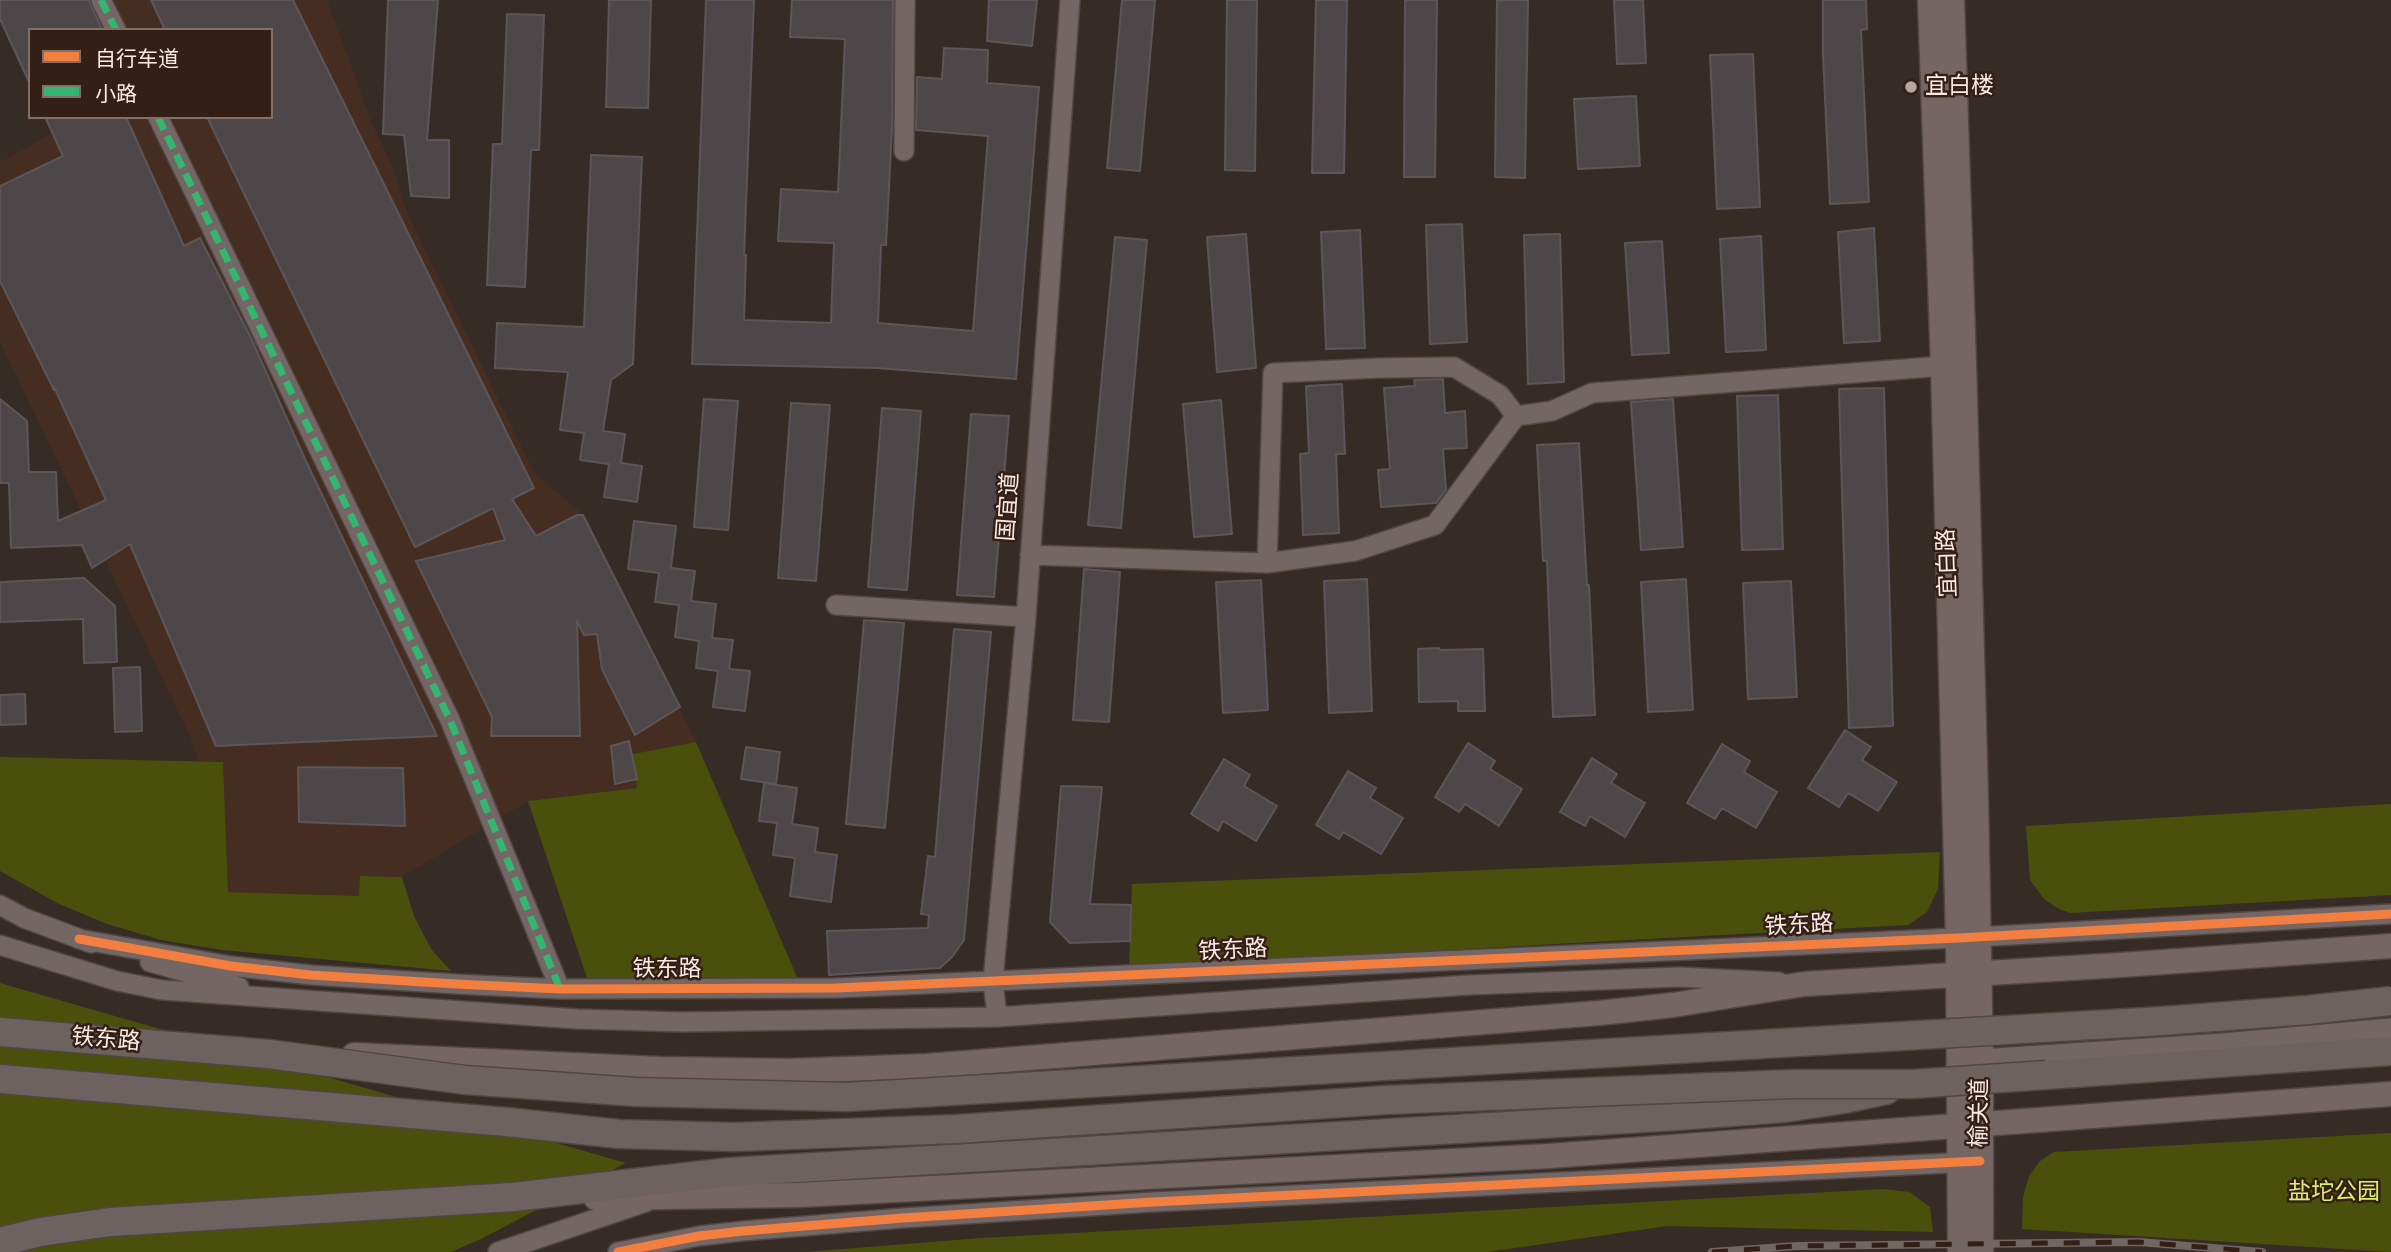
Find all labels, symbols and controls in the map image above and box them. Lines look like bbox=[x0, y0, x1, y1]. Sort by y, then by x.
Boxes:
legend bbox=[28, 28, 273, 119]
text: 自行车道 bbox=[95, 45, 179, 72]
place label: 宜白楼 bbox=[1925, 73, 1994, 101]
marker: 宜白楼 bbox=[1903, 79, 1919, 95]
text: 小路 bbox=[95, 80, 137, 107]
street label: 国宜道 bbox=[993, 472, 1025, 542]
street label: 宜白路 bbox=[1933, 528, 1963, 598]
street label: 铁东路 bbox=[1764, 910, 1834, 942]
street label: 铁东路 bbox=[1198, 935, 1268, 967]
street label: 铁东路 bbox=[633, 956, 701, 984]
street label: 铁东路 bbox=[70, 1023, 142, 1057]
street label: 榆关道 bbox=[1966, 1078, 1994, 1148]
park label: 盐坨公园 bbox=[2288, 1179, 2380, 1207]

